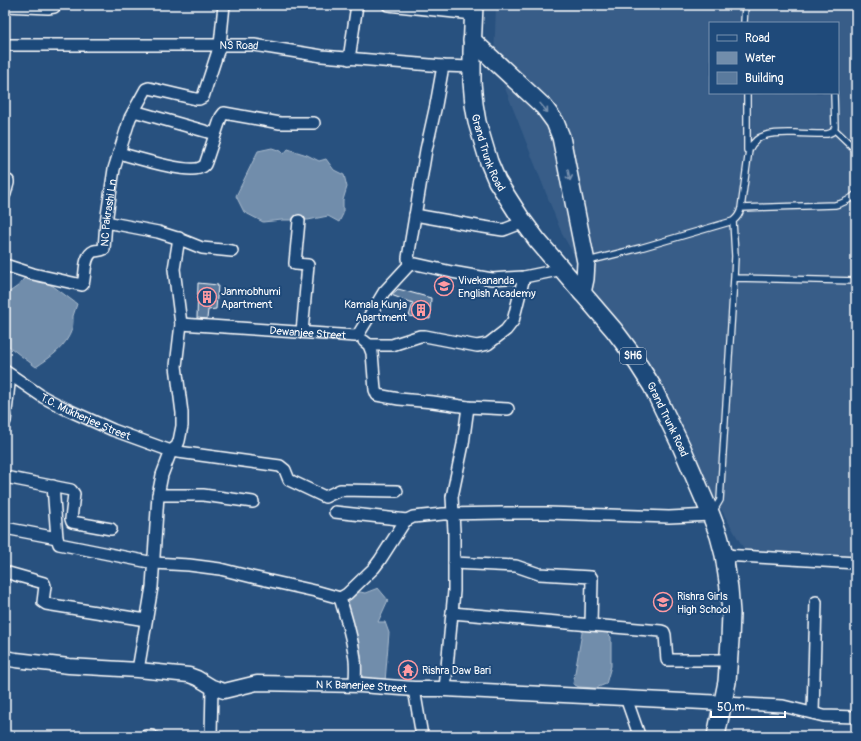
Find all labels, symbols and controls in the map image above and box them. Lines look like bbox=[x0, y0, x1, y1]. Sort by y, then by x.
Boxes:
legend bbox=[709, 22, 839, 94]
text: Road bbox=[745, 31, 770, 46]
street label: NS Road bbox=[219, 38, 260, 52]
text: Water bbox=[745, 51, 776, 66]
text: Building bbox=[745, 71, 784, 86]
one-way arrow bbox=[540, 103, 549, 114]
street label: Grand Trunk Road bbox=[469, 113, 508, 194]
one-way arrow bbox=[565, 169, 573, 182]
street label: NC Pakrashi Ln bbox=[98, 178, 119, 247]
place label: Vivekananda English Academy bbox=[458, 274, 536, 300]
school or university icon: Vivekananda English Academy bbox=[433, 275, 455, 297]
place label: Janmobhumi Apartment bbox=[221, 285, 280, 311]
building icon: Janmobhumi Apartment bbox=[196, 286, 218, 308]
place label: Kamala Kunja Apartment bbox=[344, 298, 408, 324]
building icon: Kamala Kunja Apartment bbox=[410, 299, 432, 321]
street label: Dewanjee Street bbox=[269, 324, 347, 342]
road number: SH6 bbox=[620, 348, 646, 364]
street label: Grand Trunk Road bbox=[644, 379, 691, 458]
street label: T.C. Mukherjee Street bbox=[38, 390, 133, 443]
place label: Rishra Girls High School bbox=[677, 590, 731, 616]
school or university icon: Rishra Girls High School bbox=[652, 591, 674, 613]
temple icon: Rishra Daw Bari bbox=[397, 659, 419, 681]
place label: Rishra Daw Bari bbox=[422, 664, 491, 677]
street label: N K Banerjee Street bbox=[316, 678, 408, 695]
scale bar bbox=[711, 693, 785, 719]
text: 50 m bbox=[717, 700, 745, 715]

